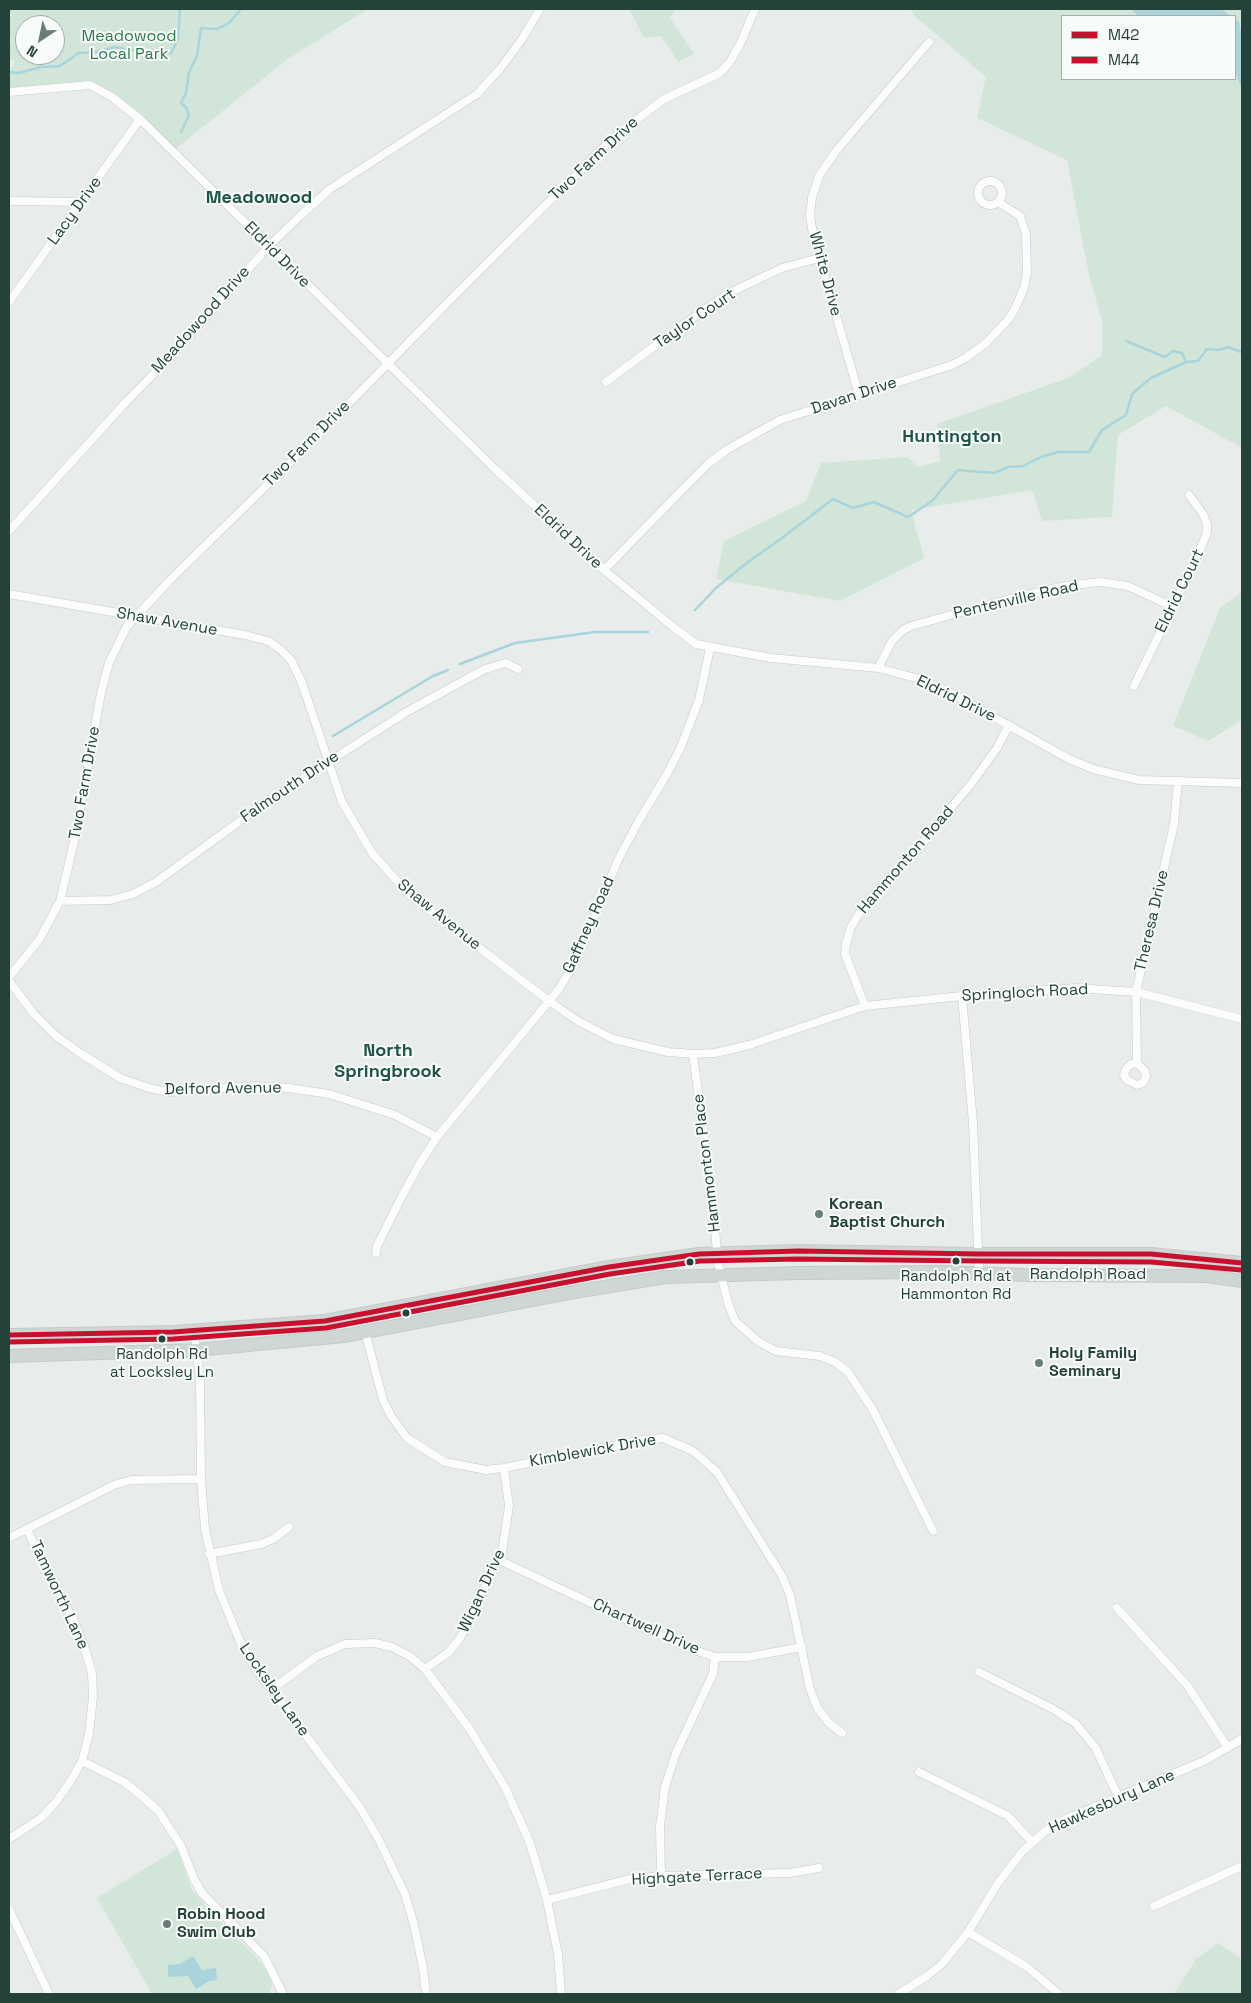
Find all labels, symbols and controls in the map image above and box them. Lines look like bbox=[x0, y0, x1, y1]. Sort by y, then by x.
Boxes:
north arrow bbox=[15, 15, 65, 65]
legend bbox=[1061, 15, 1236, 80]
text: M42 bbox=[1108, 25, 1139, 44]
park label: Meadowood Local Park bbox=[81, 27, 177, 65]
text: N bbox=[23, 42, 41, 62]
text: M44 bbox=[1108, 50, 1140, 69]
street label: Two Farm Drive bbox=[545, 113, 643, 205]
street label: Lacy Drive bbox=[44, 173, 106, 249]
district label: Meadowood bbox=[206, 187, 312, 209]
street label: Eldrid Drive bbox=[240, 218, 314, 292]
street label: White Drive bbox=[805, 230, 845, 318]
street label: Meadowood Drive bbox=[148, 262, 254, 378]
street label: Taylor Court bbox=[651, 285, 739, 353]
street label: Davan Drive bbox=[809, 373, 899, 419]
street label: Two Farm Drive bbox=[260, 397, 354, 491]
district label: Huntington bbox=[902, 426, 1002, 448]
street label: Eldrid Drive bbox=[530, 501, 606, 573]
street label: Eldrid Court bbox=[1151, 546, 1209, 636]
street label: Pentenville Road bbox=[952, 576, 1080, 624]
street label: Shaw Avenue bbox=[115, 604, 219, 640]
street label: Eldrid Drive bbox=[913, 672, 999, 726]
street label: Two Farm Drive bbox=[66, 725, 104, 841]
street label: Falmouth Drive bbox=[237, 747, 343, 827]
street label: Hammonton Road bbox=[854, 802, 958, 918]
street label: Theresa Drive bbox=[1131, 868, 1173, 974]
street label: Gaffney Road bbox=[559, 874, 619, 976]
street label: Shaw Avenue bbox=[393, 875, 485, 955]
street label: Springloch Road bbox=[961, 980, 1089, 1006]
district label: North Springbrook bbox=[334, 1040, 442, 1082]
street label: Delford Avenue bbox=[164, 1078, 282, 1100]
street label: Hammonton Place bbox=[689, 1093, 725, 1233]
place label: Korean Baptist Church bbox=[829, 1195, 945, 1233]
marker: Korean Baptist Church bbox=[813, 1208, 825, 1220]
marker: Randolph Rd at Hammonton Rd bbox=[951, 1256, 961, 1266]
unlabelled marker bbox=[685, 1257, 695, 1267]
street label: Randolph Road bbox=[1030, 1265, 1146, 1285]
place label: Randolph Rd at Hammonton Rd bbox=[901, 1268, 1011, 1303]
unlabelled marker bbox=[401, 1308, 411, 1318]
marker: Randolph Rd at Locksley Ln bbox=[157, 1334, 167, 1344]
place label: Holy Family Seminary bbox=[1049, 1344, 1137, 1382]
place label: Randolph Rd at Locksley Ln bbox=[110, 1346, 214, 1381]
marker: Holy Family Seminary bbox=[1033, 1357, 1045, 1369]
street label: Kimblewick Drive bbox=[528, 1430, 658, 1472]
street label: Tamworth Lane bbox=[25, 1537, 93, 1653]
street label: Wigan Drive bbox=[454, 1546, 510, 1636]
street label: Chartwell Drive bbox=[590, 1595, 702, 1659]
street label: Locksley Lane bbox=[235, 1640, 313, 1740]
street label: Hawkesbury Lane bbox=[1046, 1766, 1178, 1838]
street label: Highgate Terrace bbox=[631, 1864, 763, 1890]
place label: Robin Hood Swim Club bbox=[177, 1905, 266, 1943]
marker: Robin Hood Swim Club bbox=[161, 1918, 173, 1930]

